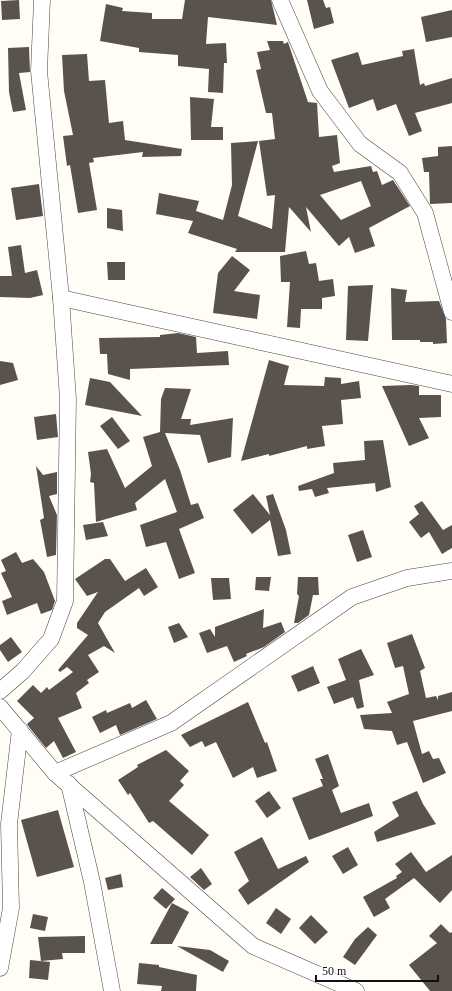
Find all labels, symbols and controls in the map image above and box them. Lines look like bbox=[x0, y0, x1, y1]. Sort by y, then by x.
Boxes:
scale bar bbox=[316, 957, 438, 983]
text: 50 m bbox=[322, 964, 347, 978]

